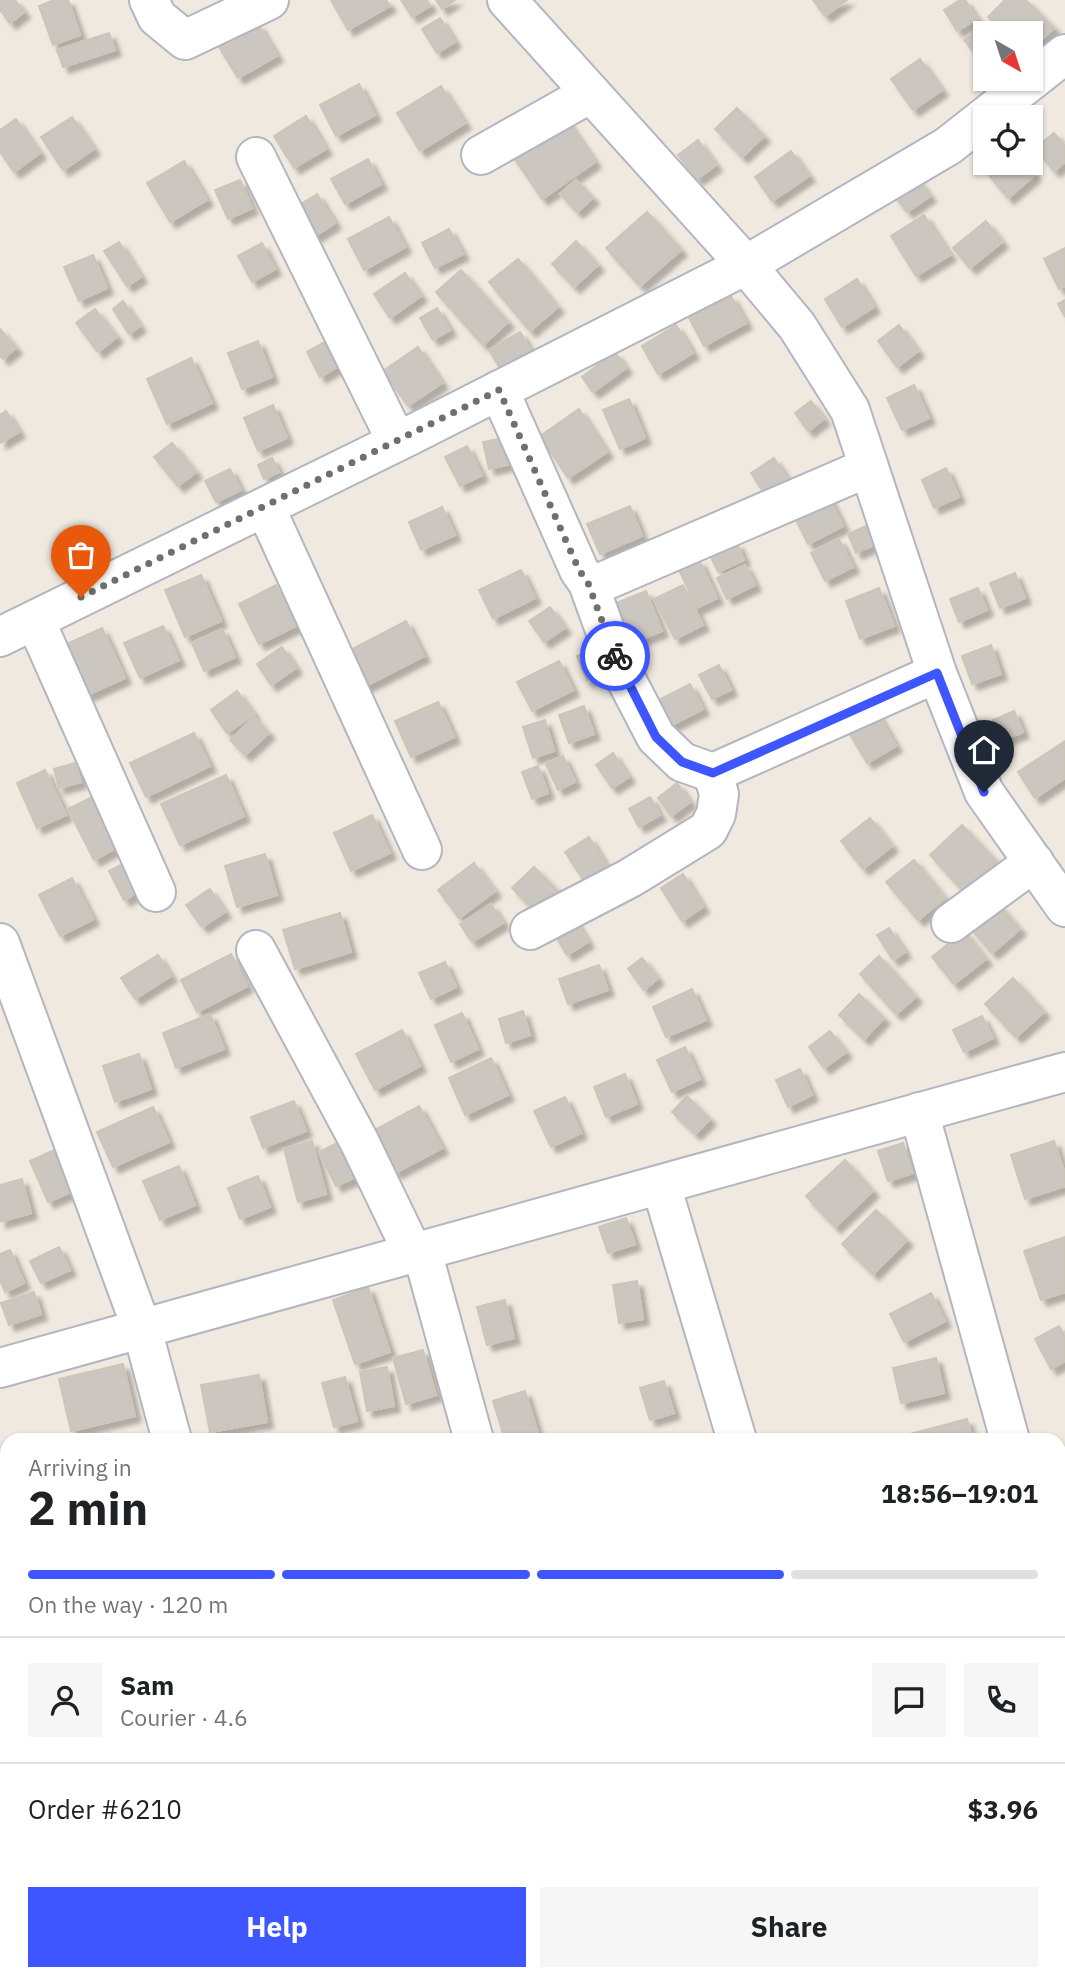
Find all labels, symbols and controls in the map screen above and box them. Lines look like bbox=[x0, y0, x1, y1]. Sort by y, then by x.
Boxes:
north arrow bbox=[973, 21, 1043, 91]
map controls bbox=[973, 21, 1043, 175]
button: locate bbox=[973, 105, 1043, 175]
pin bbox=[51, 525, 111, 597]
icon: bag bbox=[62, 536, 100, 574]
courier bbox=[580, 621, 650, 691]
icon: bike bbox=[596, 637, 634, 675]
pin bbox=[954, 720, 1014, 792]
icon: home bbox=[965, 731, 1003, 769]
text: Arriving in bbox=[28, 1452, 132, 1482]
text: 18:56–19:01 bbox=[881, 1476, 1038, 1510]
text: 2 min bbox=[28, 1478, 148, 1538]
text: On the way · 120 m bbox=[28, 1589, 228, 1619]
button: person bbox=[28, 1663, 102, 1737]
button: chat bbox=[872, 1663, 946, 1737]
button: phone bbox=[964, 1663, 1038, 1737]
text: Sam bbox=[120, 1668, 174, 1702]
text: Courier · 4.6 bbox=[120, 1702, 248, 1732]
text: Order #6210 bbox=[28, 1792, 182, 1826]
text: $3.96 bbox=[968, 1792, 1038, 1826]
button: Help bbox=[28, 1887, 526, 1967]
button: Share bbox=[540, 1887, 1038, 1967]

